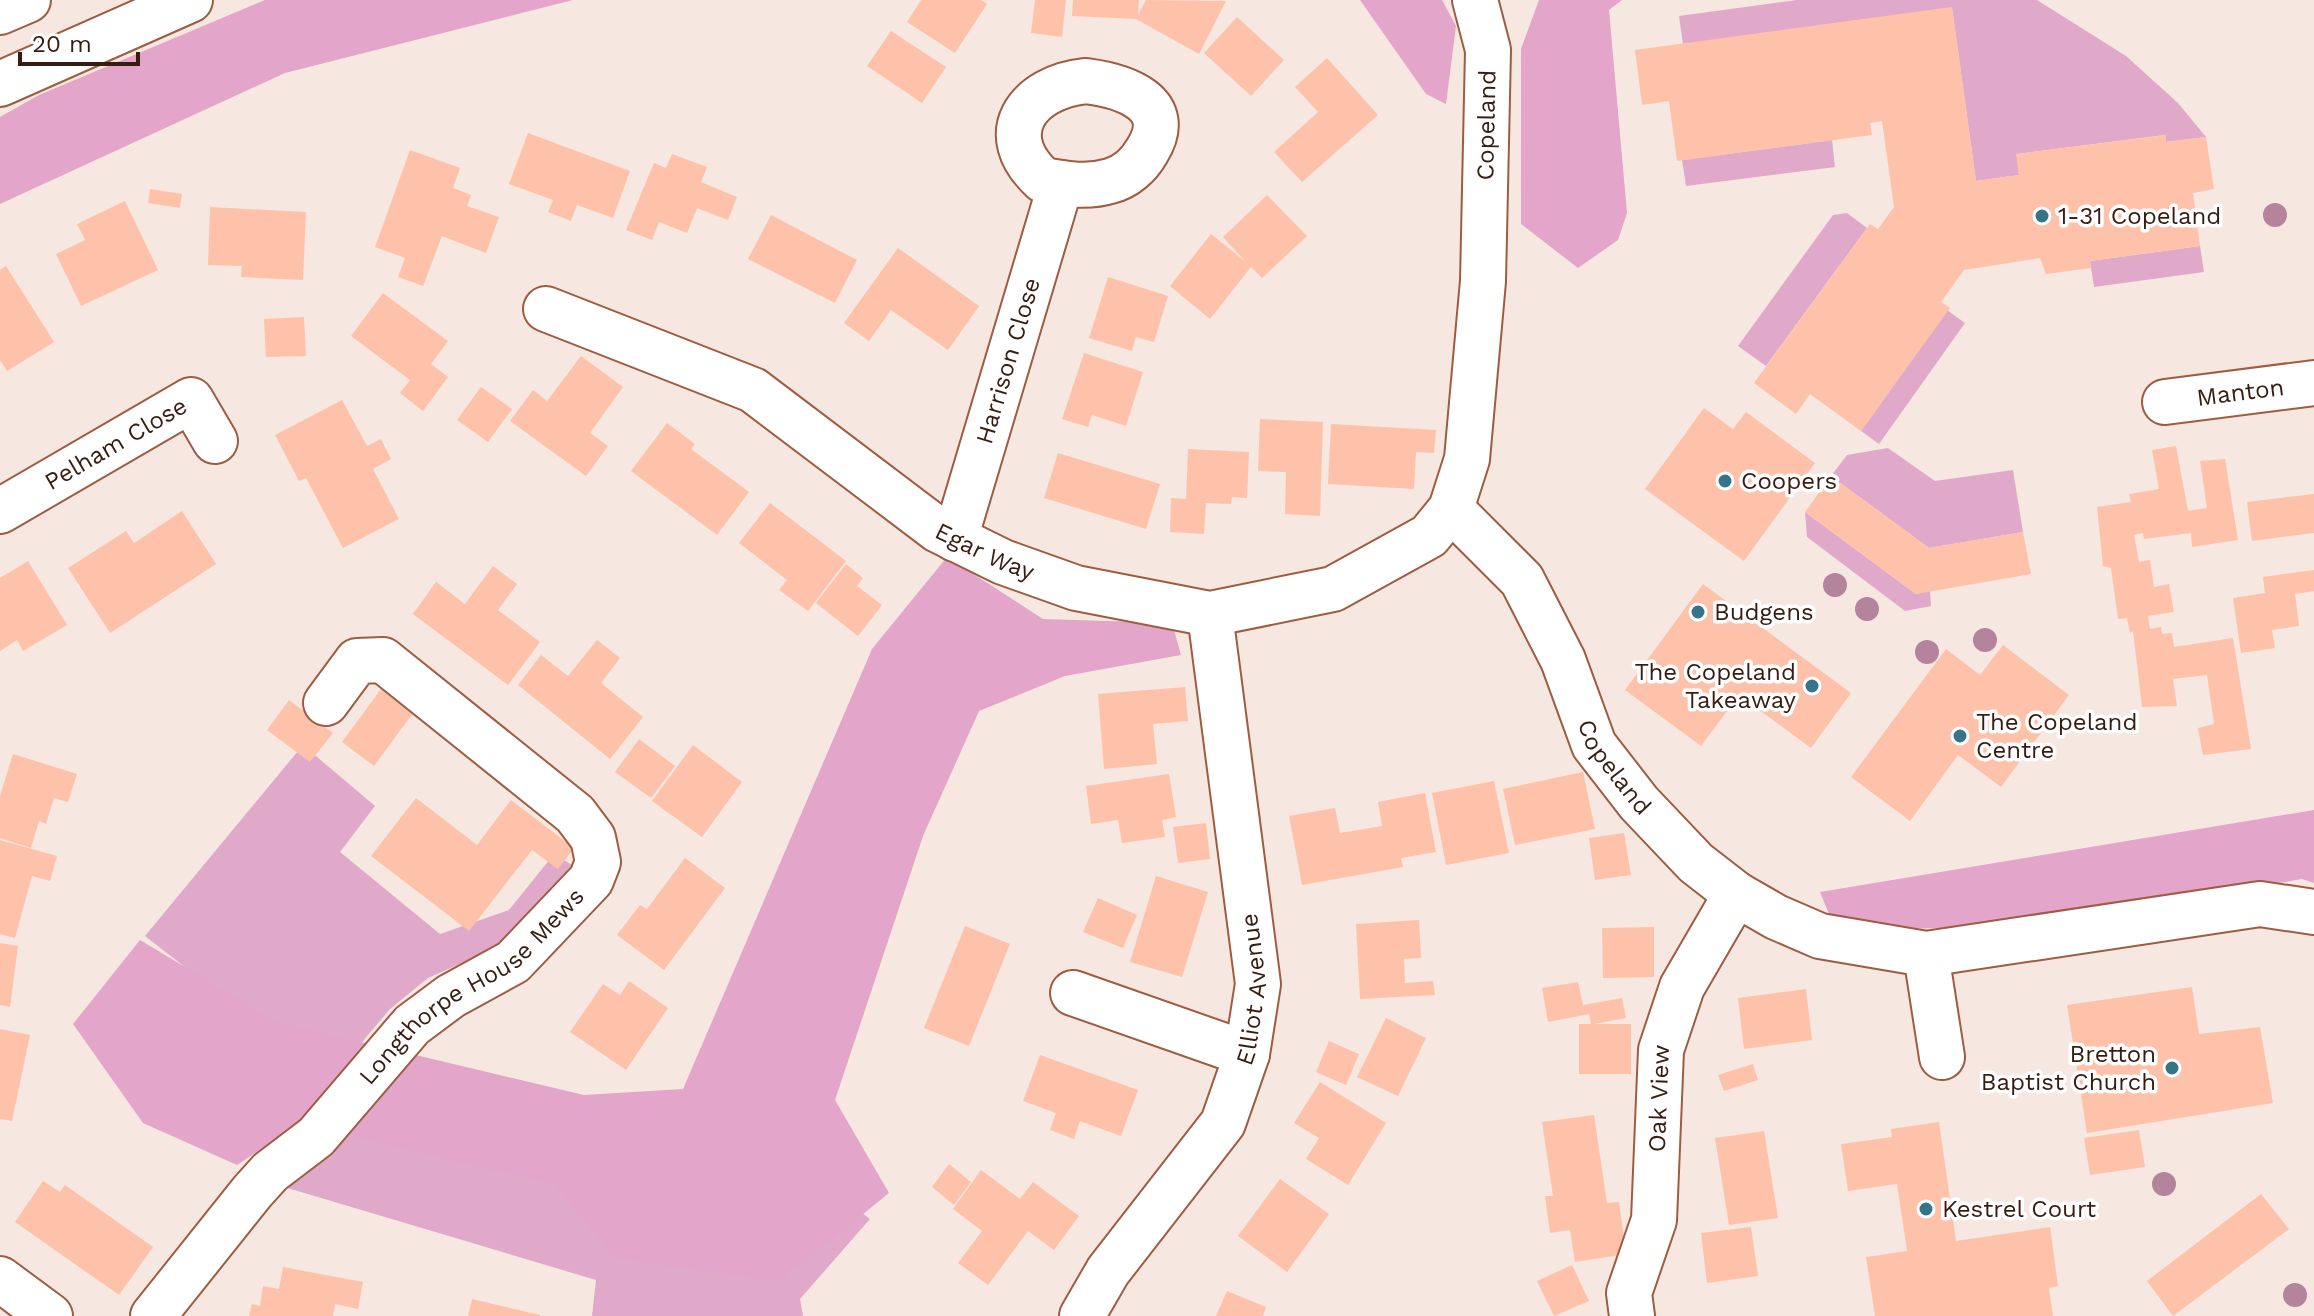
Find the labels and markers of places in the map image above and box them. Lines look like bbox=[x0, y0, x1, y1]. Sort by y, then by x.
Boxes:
place label: 1-31 Copeland bbox=[2058, 202, 2221, 230]
marker: 1-31 Copeland bbox=[2033, 207, 2051, 225]
place label: Coopers bbox=[1741, 467, 1837, 495]
marker: Coopers bbox=[1716, 472, 1734, 490]
place label: Budgens bbox=[1714, 598, 1814, 626]
marker: Budgens bbox=[1689, 603, 1707, 621]
place label: The Copeland Takeaway bbox=[1635, 658, 1797, 714]
marker: The Copeland Takeaway bbox=[1803, 677, 1821, 695]
place label: The Copeland Centre bbox=[1976, 708, 2138, 764]
marker: The Copeland Centre bbox=[1951, 727, 1969, 745]
place label: Bretton Baptist Church bbox=[1981, 1040, 2156, 1096]
marker: Bretton Baptist Church bbox=[2163, 1059, 2181, 1077]
place label: Kestrel Court bbox=[1942, 1195, 2096, 1223]
marker: Kestrel Court bbox=[1917, 1200, 1935, 1218]

